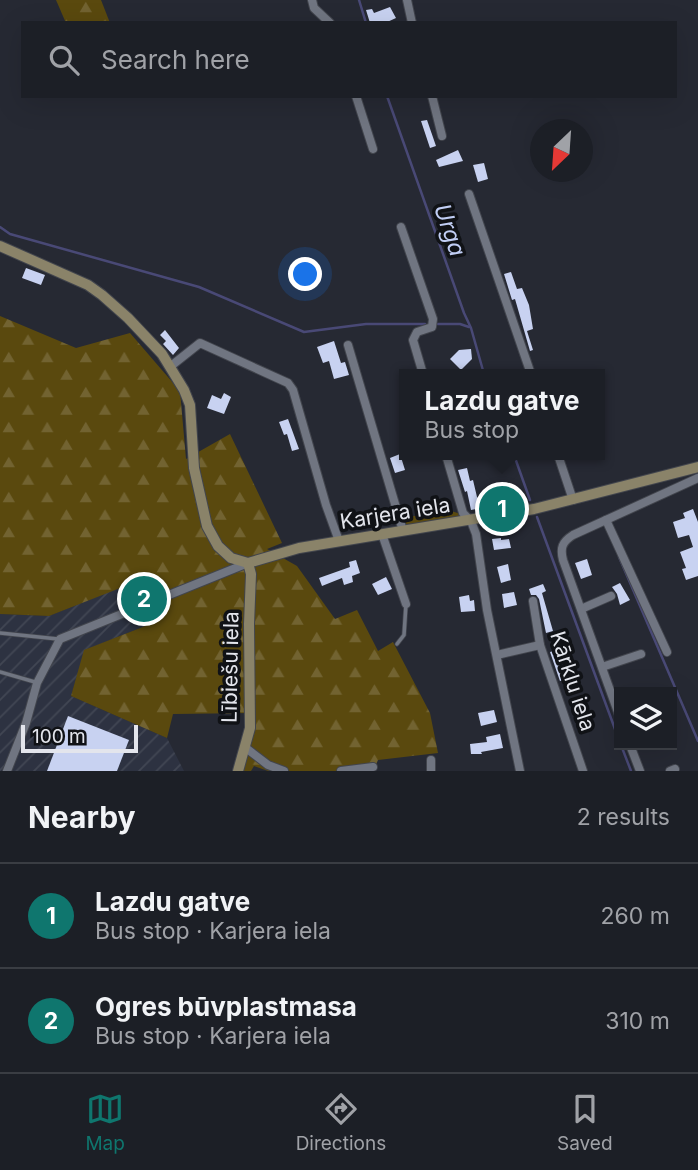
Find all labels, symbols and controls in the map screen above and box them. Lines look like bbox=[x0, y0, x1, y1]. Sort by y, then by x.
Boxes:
search box bbox=[21, 21, 677, 98]
icon: search bbox=[45, 41, 83, 79]
text: Search here bbox=[101, 44, 250, 75]
north arrow bbox=[530, 119, 593, 182]
water label: Urga bbox=[428, 200, 472, 260]
your location bbox=[288, 257, 322, 291]
popup bbox=[399, 369, 605, 460]
text: Lazdu gatve bbox=[424, 385, 580, 416]
text: Bus stop bbox=[424, 416, 519, 444]
pin: 1 bbox=[479, 483, 525, 535]
street label: Karjera iela bbox=[338, 492, 452, 534]
pin: 2 bbox=[121, 573, 167, 625]
street label: Lībiešu iela bbox=[217, 611, 243, 723]
street label: Kārklu iela bbox=[545, 628, 601, 734]
map controls bbox=[614, 687, 677, 750]
button: layers bbox=[614, 687, 677, 750]
scale bar bbox=[21, 722, 138, 754]
text: 100 m bbox=[32, 725, 86, 748]
text: Nearby bbox=[28, 799, 136, 835]
text: 2 results bbox=[577, 803, 670, 831]
text: Lazdu gatve bbox=[95, 886, 250, 917]
text: 1 bbox=[46, 902, 56, 930]
text: 260 m bbox=[601, 902, 670, 930]
text: Bus stop · Karjera iela bbox=[95, 917, 331, 945]
text: Ogres būvplastmasa bbox=[95, 991, 357, 1022]
text: 2 bbox=[44, 1007, 58, 1035]
text: 310 m bbox=[605, 1007, 670, 1035]
text: Bus stop · Karjera iela bbox=[95, 1022, 331, 1050]
tab: Map bbox=[85, 1090, 125, 1155]
tab: Directions bbox=[296, 1090, 386, 1155]
tab: Saved bbox=[557, 1090, 613, 1155]

